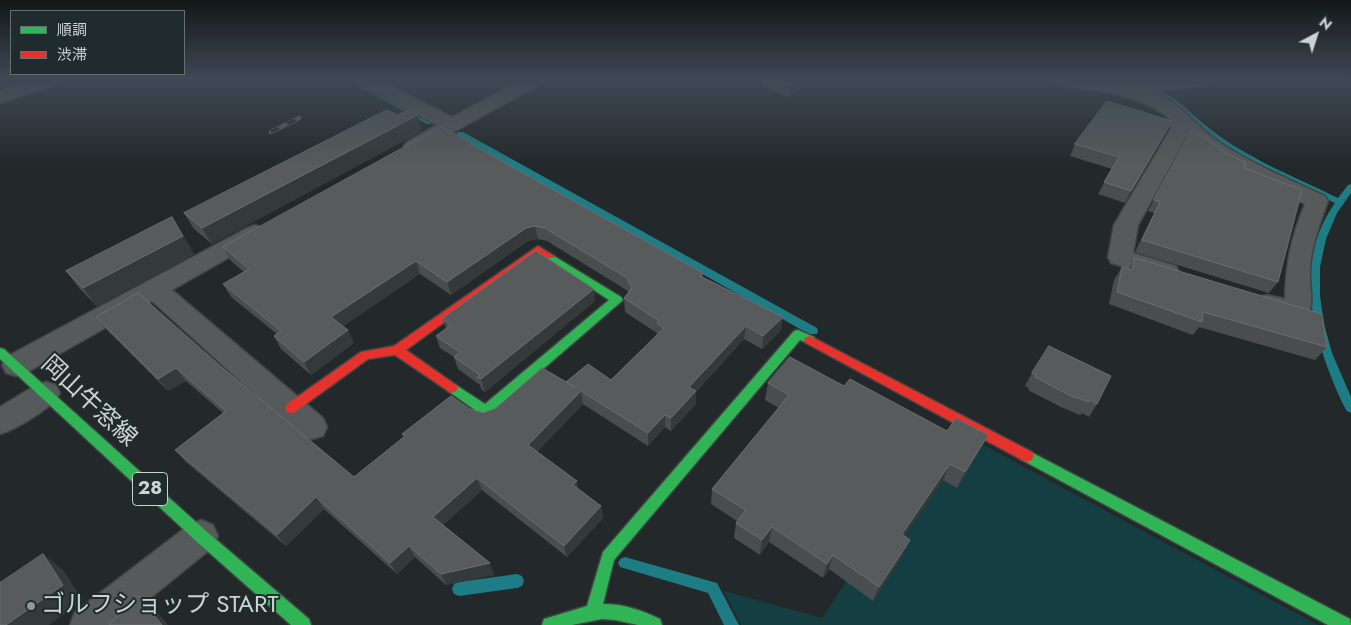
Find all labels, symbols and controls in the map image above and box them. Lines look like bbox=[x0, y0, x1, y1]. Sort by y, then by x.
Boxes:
legend bbox=[10, 10, 185, 75]
north arrow bbox=[1291, 10, 1341, 60]
text: N bbox=[1315, 12, 1336, 35]
text: 順調 bbox=[57, 19, 87, 41]
text: 渋滞 bbox=[57, 44, 87, 66]
street label: 岡山牛窓線 bbox=[34, 351, 142, 453]
road number: 28 bbox=[132, 472, 168, 506]
place label: ゴルフショップ START bbox=[41, 592, 279, 620]
marker: ゴルフショップ START bbox=[25, 600, 37, 612]

